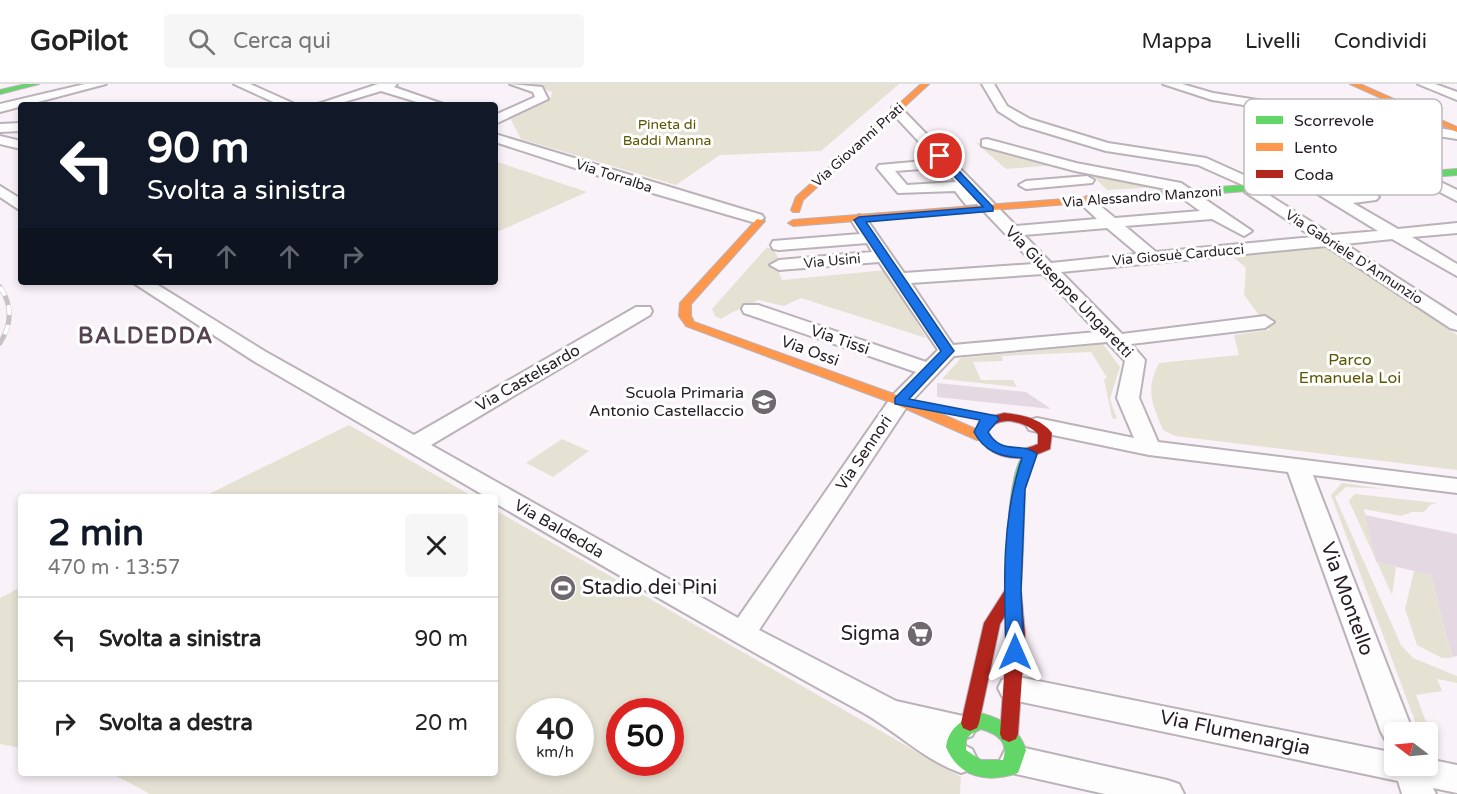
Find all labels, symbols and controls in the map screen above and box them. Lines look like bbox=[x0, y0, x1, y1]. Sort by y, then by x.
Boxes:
search box bbox=[164, 14, 584, 68]
text: GoPilot bbox=[30, 24, 128, 58]
icon: search bbox=[185, 25, 218, 58]
text: Cerca qui bbox=[233, 28, 331, 54]
text: Mappa bbox=[1142, 29, 1212, 54]
text: Livelli bbox=[1245, 29, 1301, 54]
text: Condividi bbox=[1334, 29, 1427, 54]
street label: Via Giovanni Prati bbox=[809, 99, 907, 191]
legend bbox=[1244, 99, 1442, 195]
text: Scorrevole bbox=[1294, 111, 1374, 131]
park label: Pineta di Baddi Manna bbox=[623, 116, 711, 149]
text: 90 m bbox=[147, 123, 249, 174]
icon: left bbox=[48, 126, 126, 204]
pin bbox=[914, 130, 965, 181]
text: Lento bbox=[1294, 138, 1338, 158]
icon: arrive bbox=[923, 139, 956, 172]
street label: Via Torralba bbox=[574, 156, 654, 196]
text: Coda bbox=[1294, 165, 1334, 185]
text: Svolta a sinistra bbox=[147, 174, 346, 207]
street label: Via Alessandro Manzoni bbox=[1062, 183, 1222, 211]
street label: Via Gabriele D'Annunzio bbox=[1282, 206, 1426, 308]
street label: Via Giuseppe Ungaretti bbox=[1001, 222, 1137, 362]
icon: left bbox=[147, 240, 180, 273]
icon: ahead bbox=[210, 240, 243, 273]
icon: ahead bbox=[273, 240, 306, 273]
icon: right bbox=[336, 240, 369, 273]
street label: Via Giosuè Carducci bbox=[1111, 241, 1245, 269]
street label: Via Usini bbox=[803, 250, 861, 272]
street label: Via Tissi bbox=[808, 321, 872, 359]
district label: BALDEDDA bbox=[78, 323, 214, 349]
street label: Via Ossi bbox=[778, 331, 842, 371]
street label: Via Castelsardo bbox=[472, 340, 584, 416]
park label: Parco Emanuela Loi bbox=[1299, 350, 1401, 388]
place label: Scuola Primaria Antonio Castellaccio bbox=[589, 383, 744, 421]
school or university icon: Scuola Primaria Antonio Castellaccio bbox=[749, 387, 779, 417]
street label: Via Sennori bbox=[832, 412, 896, 494]
street label: Via Baldedda bbox=[510, 495, 608, 563]
text: 2 min bbox=[48, 512, 144, 555]
button: close bbox=[405, 514, 468, 577]
street label: Via Montello bbox=[1315, 539, 1379, 659]
text: 470 m · 13:57 bbox=[48, 556, 180, 580]
sports icon: Stadio dei Pini bbox=[548, 573, 578, 603]
place label: Stadio dei Pini bbox=[582, 576, 717, 600]
supermarket icon: Sigma bbox=[905, 619, 935, 649]
position arrow bbox=[983, 620, 1047, 684]
place label: Sigma bbox=[841, 622, 900, 646]
icon: left bbox=[48, 623, 81, 656]
text: Svolta a sinistra bbox=[99, 626, 261, 652]
text: 90 m bbox=[414, 626, 468, 652]
speed limit sign: 50 bbox=[606, 698, 684, 776]
street label: Via Flumenargia bbox=[1157, 705, 1313, 761]
icon: right bbox=[48, 707, 81, 740]
text: Svolta a destra bbox=[99, 710, 253, 736]
text: 20 m bbox=[414, 710, 468, 736]
text: 40 bbox=[536, 711, 574, 748]
north arrow bbox=[1384, 722, 1438, 776]
map controls bbox=[1384, 722, 1438, 776]
text: km/h bbox=[536, 743, 574, 761]

